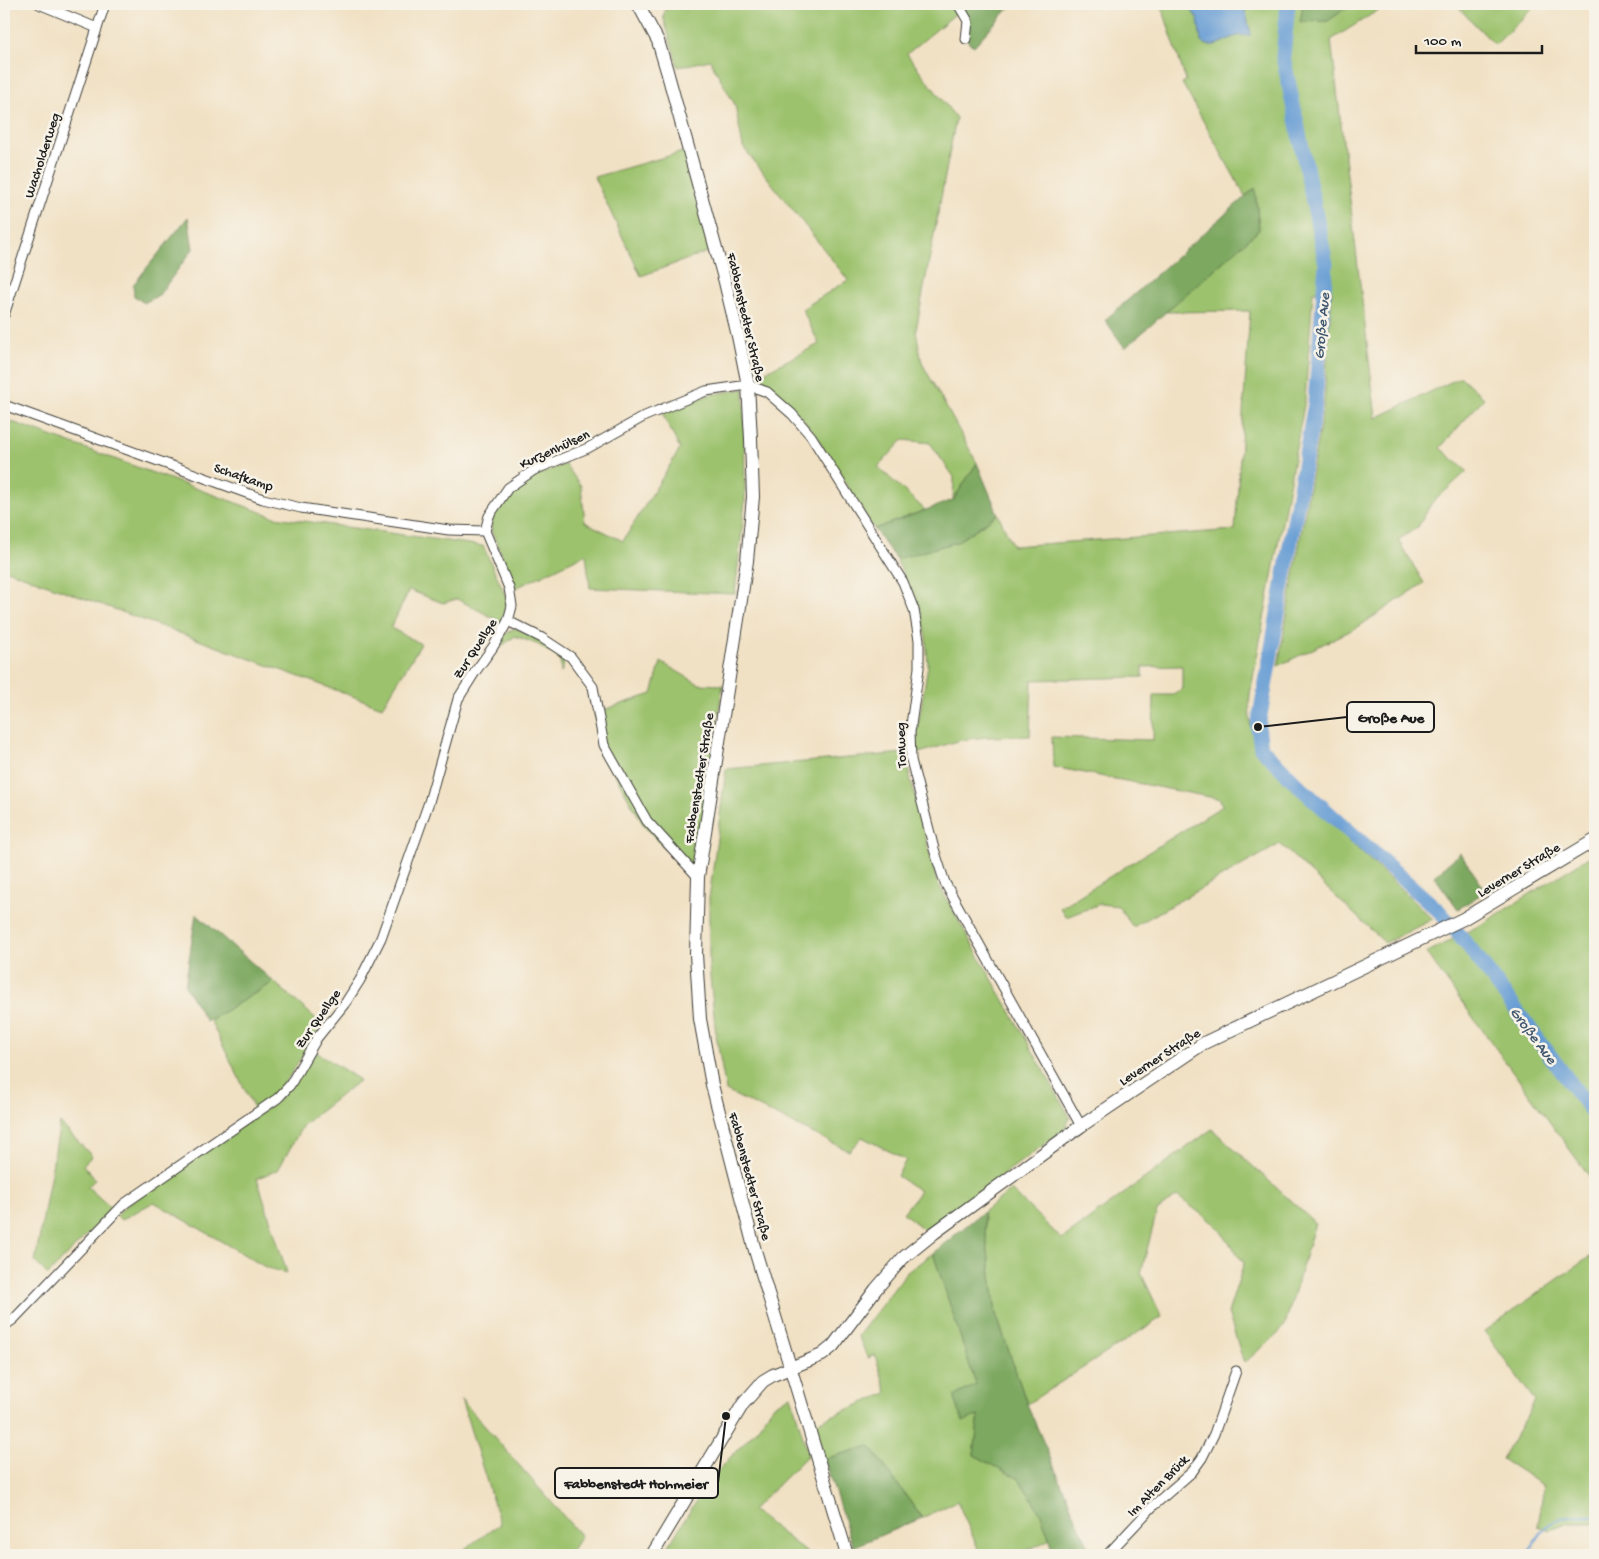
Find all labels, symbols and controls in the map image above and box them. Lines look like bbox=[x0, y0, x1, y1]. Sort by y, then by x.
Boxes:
scale bar bbox=[1416, 22, 1543, 54]
text: 100 m bbox=[1423, 33, 1462, 51]
street label: Wacholderweg bbox=[22, 111, 65, 201]
street label: Fabbenstedter Straße bbox=[721, 250, 768, 384]
water label: Große Aue bbox=[1311, 291, 1335, 360]
street label: Kurzenhülsen bbox=[517, 426, 593, 474]
street label: Schafkamp bbox=[211, 460, 275, 496]
street label: Zur Quellge bbox=[450, 615, 502, 683]
callout: Große Aue bbox=[1347, 702, 1434, 732]
text: Große Aue bbox=[1358, 710, 1426, 728]
street label: Fabbenstedter Straße bbox=[682, 711, 719, 846]
street label: Tonweg bbox=[893, 722, 912, 769]
street label: Leverner Straße bbox=[1475, 839, 1564, 903]
street label: Zur Quellge bbox=[292, 986, 346, 1052]
water label: Große Aue bbox=[1505, 1004, 1560, 1069]
street label: Leverner Straße bbox=[1117, 1025, 1205, 1091]
street label: Fabbenstedter Straße bbox=[723, 1110, 774, 1243]
street label: Im Alten Brück bbox=[1124, 1451, 1194, 1521]
callout: Fabbenstedt Hohmeier bbox=[555, 1468, 718, 1498]
text: Fabbenstedt Hohmeier bbox=[563, 1476, 710, 1494]

